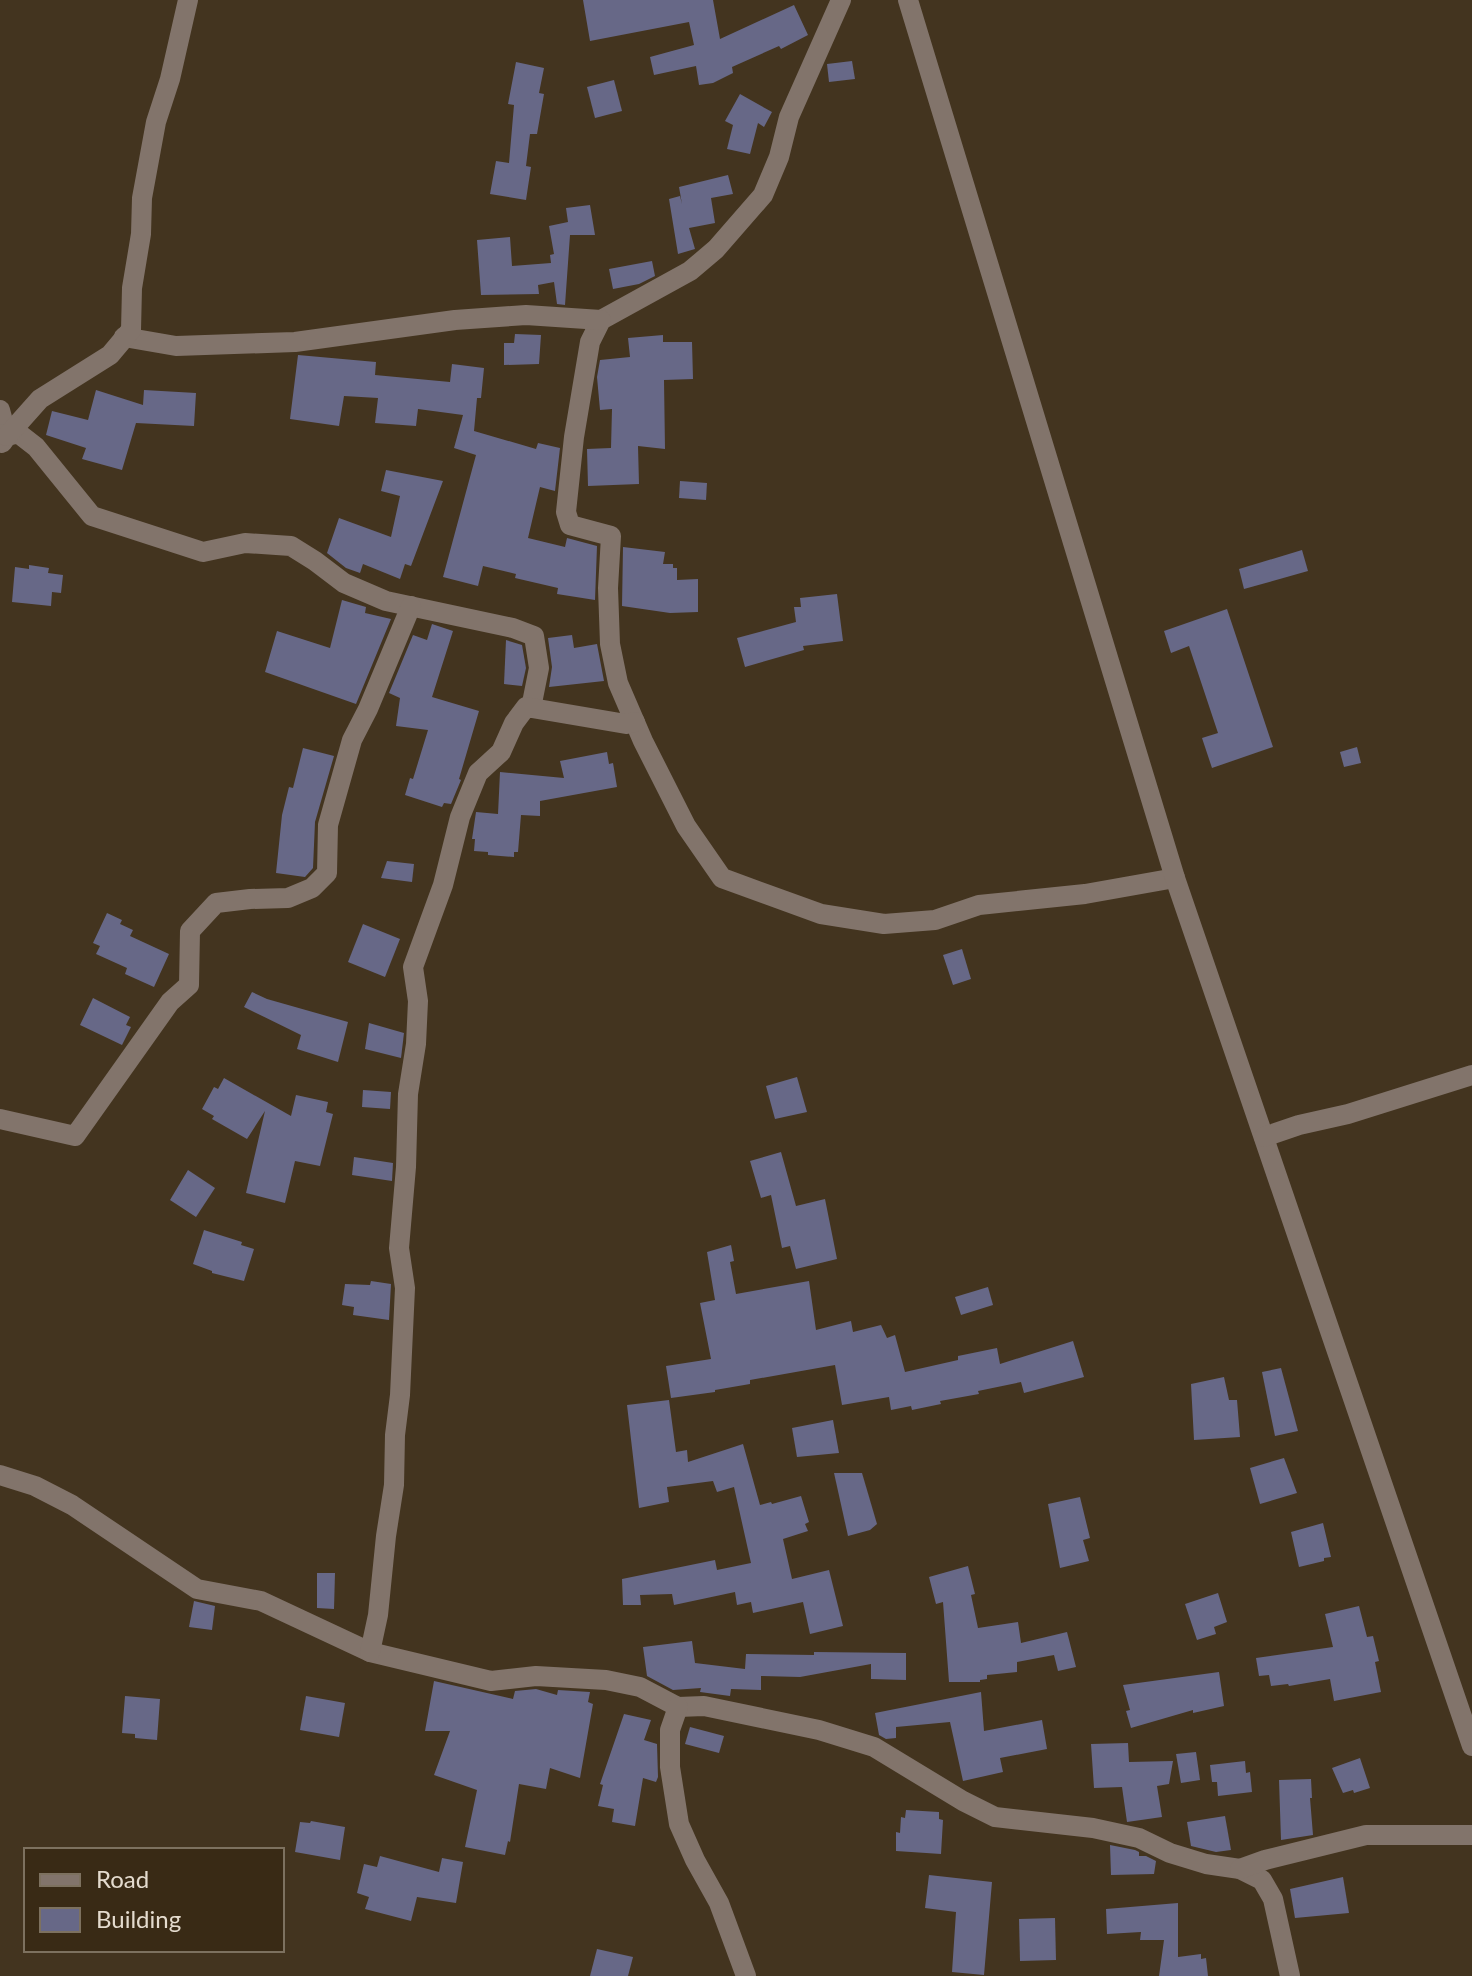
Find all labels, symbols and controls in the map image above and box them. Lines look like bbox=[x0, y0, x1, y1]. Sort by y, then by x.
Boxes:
legend bbox=[24, 1848, 284, 1952]
text: Road bbox=[96, 1864, 149, 1893]
text: Building bbox=[96, 1904, 181, 1933]

